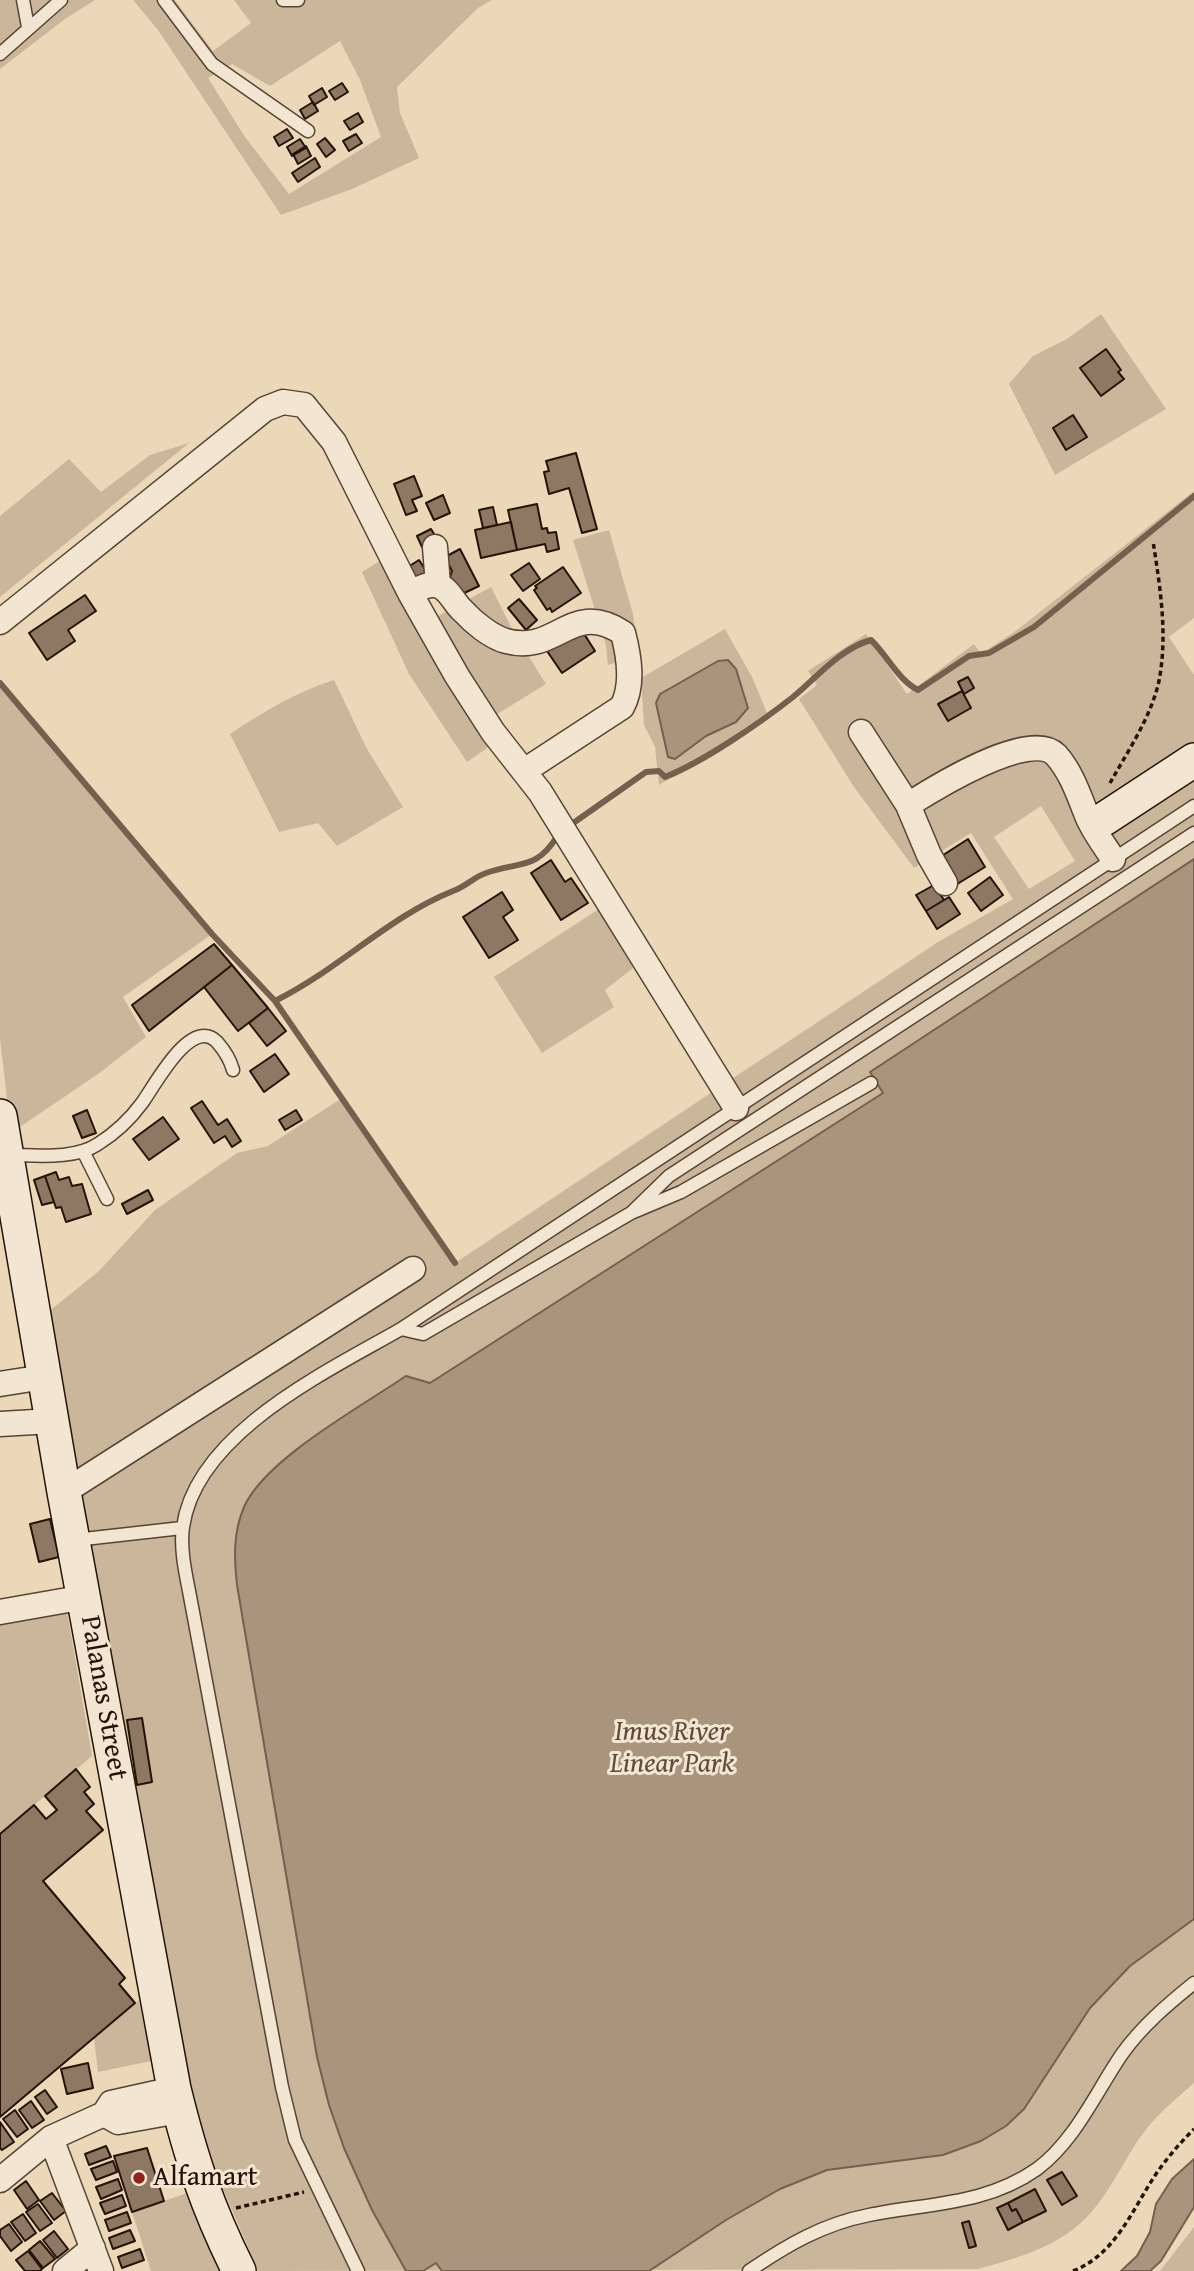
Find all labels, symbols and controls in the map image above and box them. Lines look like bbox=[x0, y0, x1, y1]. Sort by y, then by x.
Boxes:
street label: Palanas Street bbox=[72, 1613, 134, 1783]
park label: Imus River Linear Park bbox=[610, 1716, 734, 1782]
place label: Alfamart bbox=[153, 2161, 258, 2195]
marker: Alfamart bbox=[131, 2170, 147, 2186]

